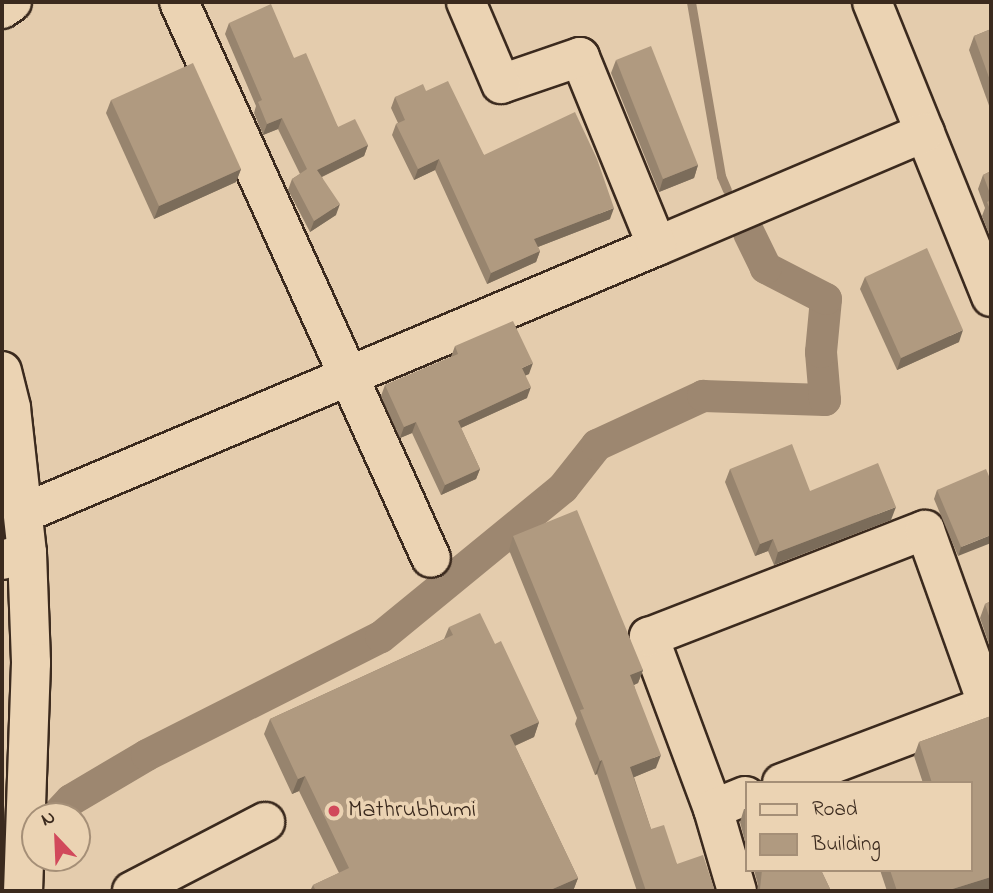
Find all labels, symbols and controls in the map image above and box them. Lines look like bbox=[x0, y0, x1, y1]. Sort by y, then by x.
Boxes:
legend bbox=[744, 781, 972, 872]
text: Road bbox=[812, 795, 858, 825]
place label: Mathrubhumi bbox=[348, 797, 476, 825]
north arrow bbox=[21, 802, 91, 872]
marker: Mathrubhumi bbox=[326, 803, 342, 819]
text: N bbox=[37, 804, 60, 834]
text: Building bbox=[812, 830, 881, 860]

